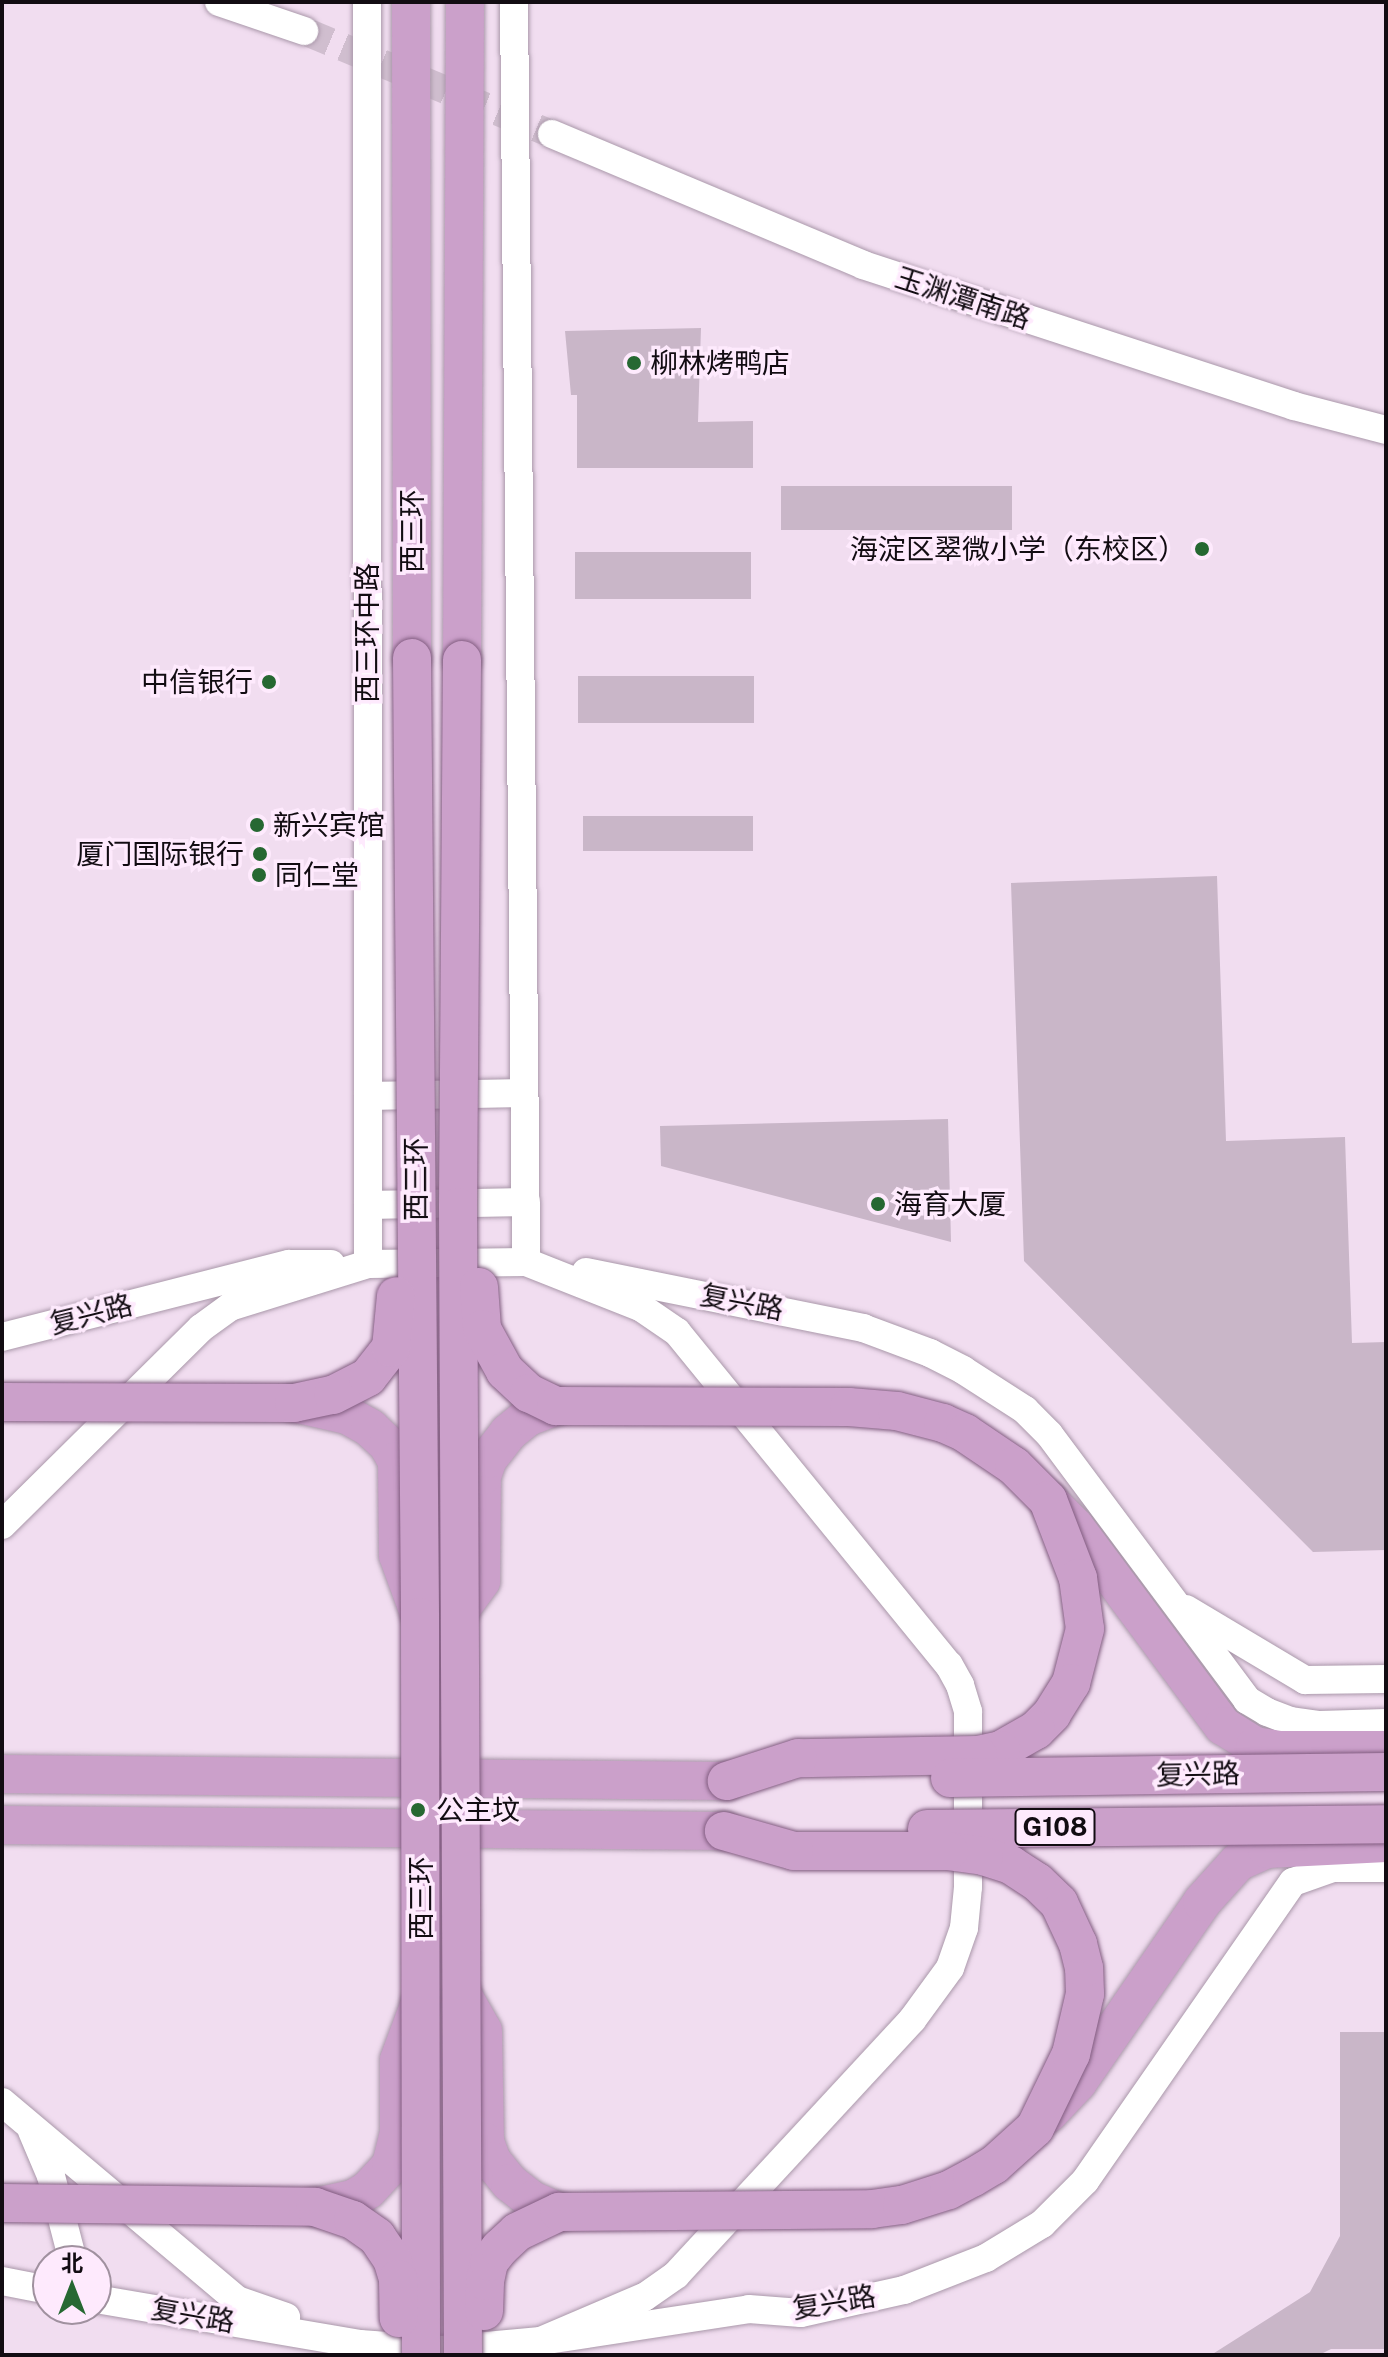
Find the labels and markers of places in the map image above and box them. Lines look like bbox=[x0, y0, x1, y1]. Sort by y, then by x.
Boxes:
place label: 柳林烤鸭店 bbox=[650, 346, 790, 380]
marker: 柳林烤鸭店 bbox=[625, 354, 643, 372]
place label: 海淀区翠微小学（东校区） bbox=[850, 532, 1186, 566]
marker: 海淀区翠微小学（东校区） bbox=[1193, 540, 1211, 558]
place label: 中信银行 bbox=[141, 665, 253, 699]
marker: 中信银行 bbox=[260, 673, 278, 691]
place label: 新兴宾馆 bbox=[273, 808, 385, 842]
marker: 新兴宾馆 bbox=[248, 816, 266, 834]
place label: 厦门国际银行 bbox=[76, 837, 244, 871]
marker: 厦门国际银行 bbox=[251, 845, 269, 863]
place label: 同仁堂 bbox=[275, 858, 359, 892]
marker: 同仁堂 bbox=[250, 866, 268, 884]
place label: 海育大厦 bbox=[894, 1187, 1006, 1221]
marker: 海育大厦 bbox=[869, 1195, 887, 1213]
place label: 公主坟 bbox=[436, 1793, 520, 1827]
marker: 公主坟 bbox=[407, 1799, 429, 1821]

